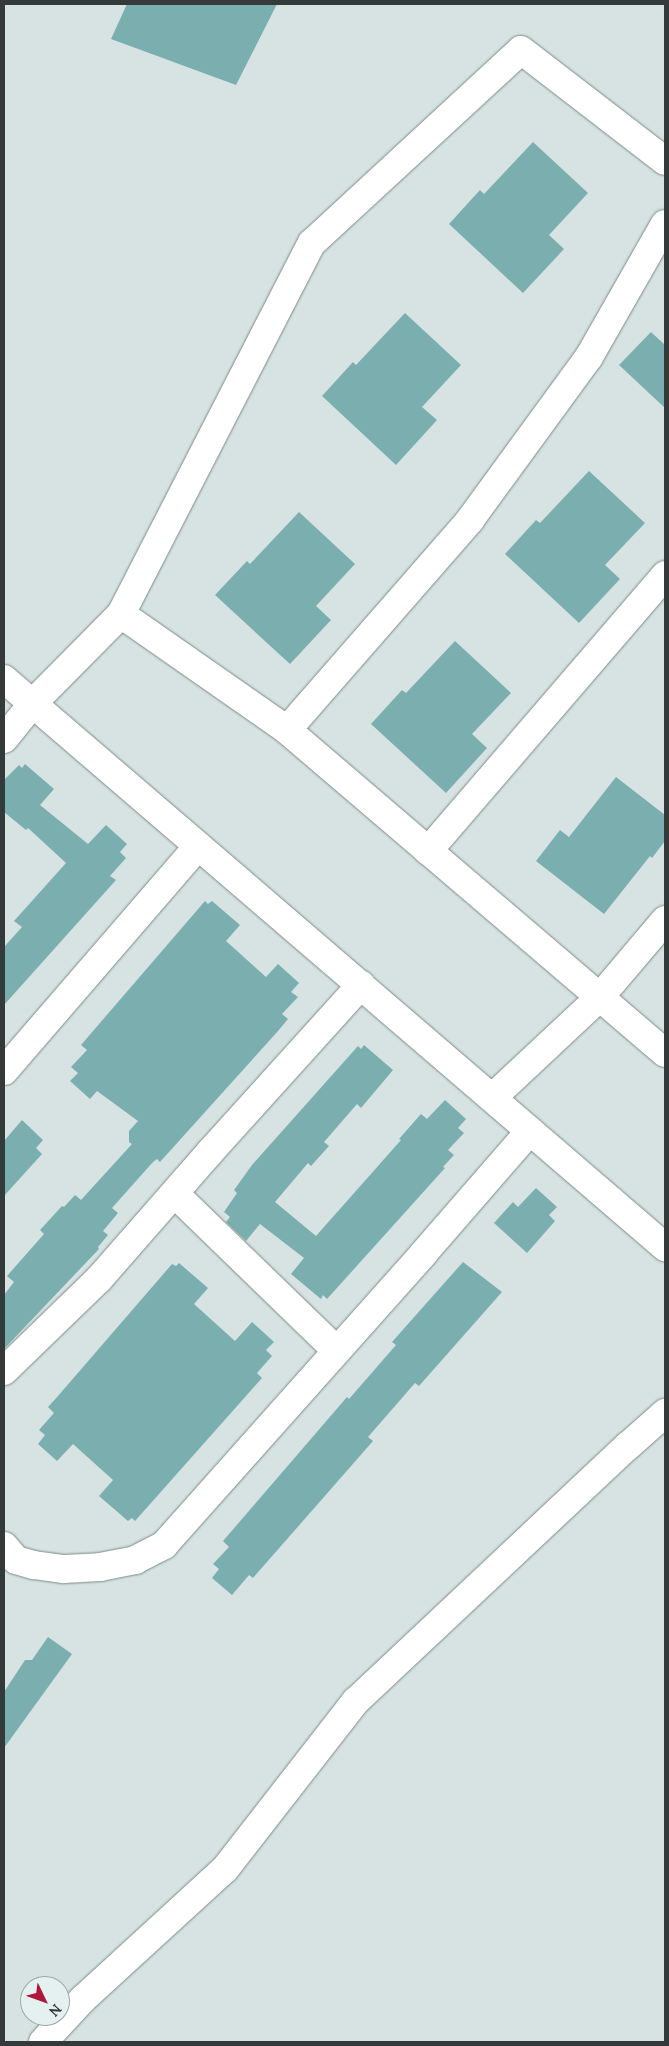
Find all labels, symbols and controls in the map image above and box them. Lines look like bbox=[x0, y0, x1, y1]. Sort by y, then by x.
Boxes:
north arrow bbox=[20, 1976, 70, 2026]
text: N bbox=[45, 2000, 66, 2020]

